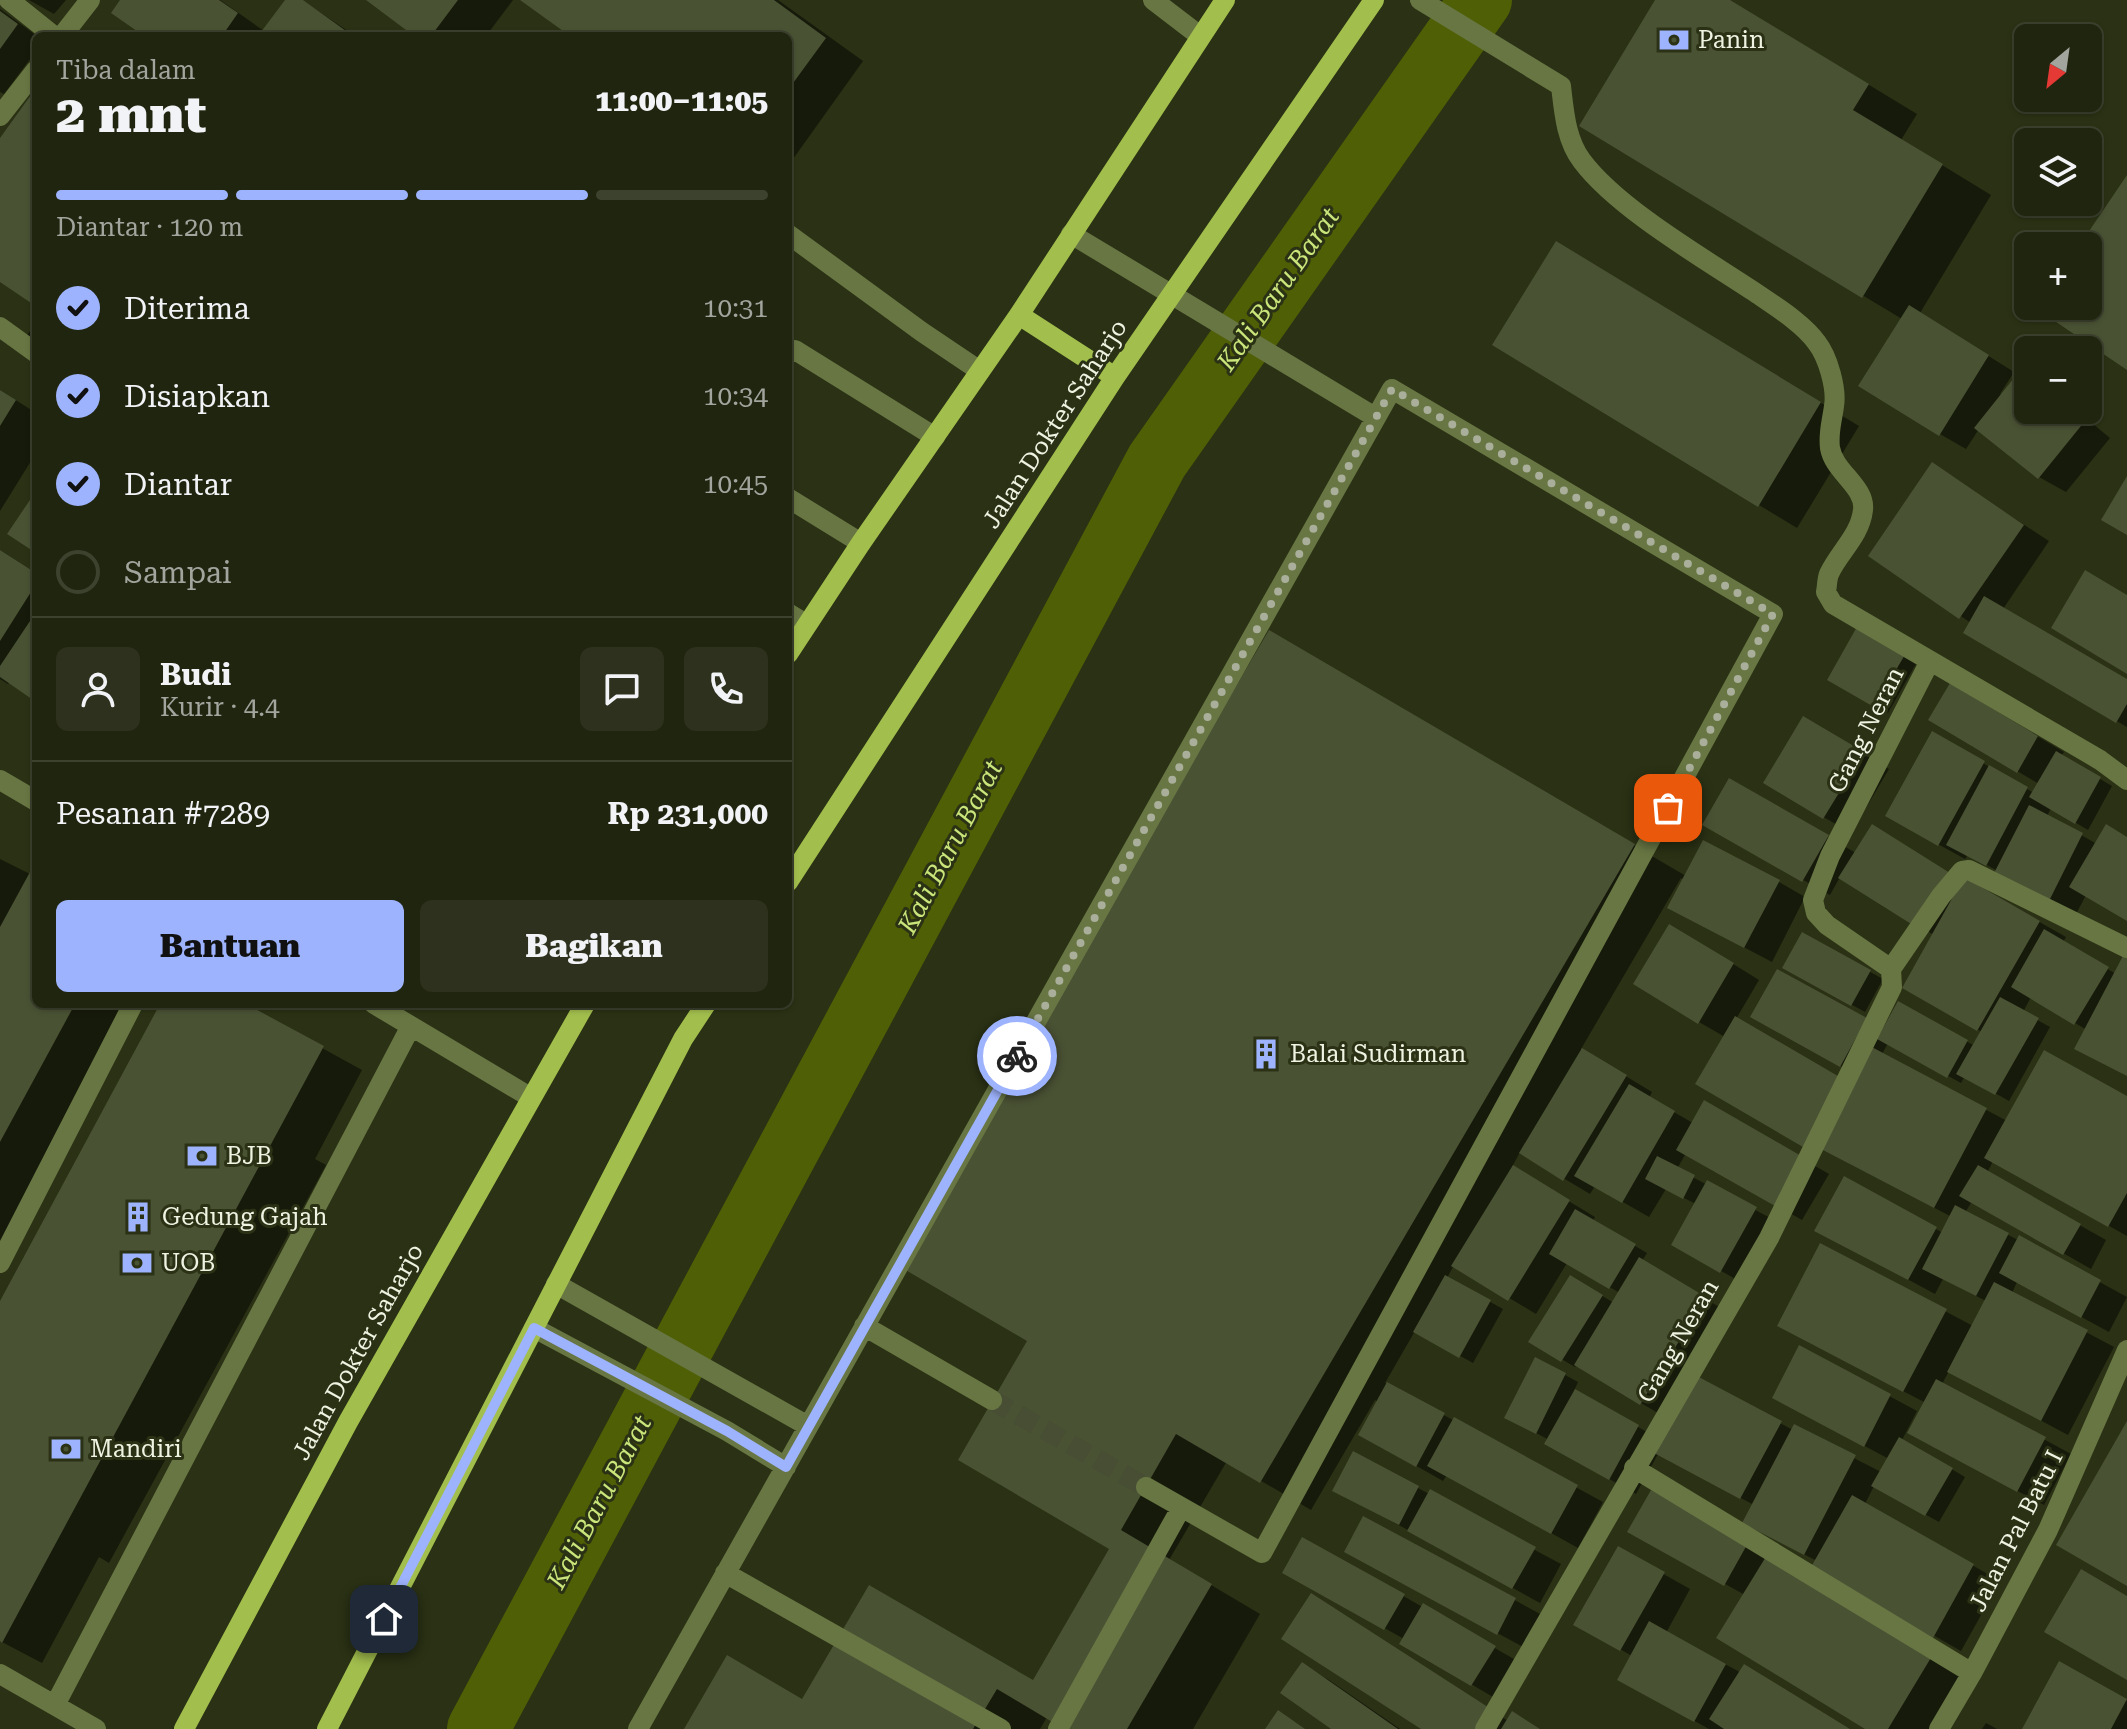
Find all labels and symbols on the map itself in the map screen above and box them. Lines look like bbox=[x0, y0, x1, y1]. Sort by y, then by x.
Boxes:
bank icon: Panin bbox=[1657, 23, 1691, 57]
north arrow bbox=[2014, 24, 2102, 112]
place label: Panin bbox=[1698, 26, 1764, 54]
water label: Kali Baru Barat bbox=[1210, 202, 1345, 377]
street label: Jalan Dokter Saharjo bbox=[977, 315, 1133, 533]
street label: Gang Neran bbox=[1822, 662, 1910, 798]
water label: Kali Baru Barat bbox=[891, 755, 1008, 940]
pin bbox=[1634, 774, 1702, 842]
courier bbox=[977, 1016, 1057, 1096]
building icon: Balai Sudirman bbox=[1249, 1037, 1283, 1071]
place label: Balai Sudirman bbox=[1290, 1040, 1466, 1068]
bank icon: BJB bbox=[185, 1139, 219, 1173]
place label: BJB bbox=[226, 1142, 272, 1170]
building icon: Gedung Gajah bbox=[121, 1200, 155, 1234]
place label: Gedung Gajah bbox=[162, 1203, 328, 1231]
street label: Jalan Dokter Saharjo bbox=[287, 1239, 429, 1465]
bank icon: UOB bbox=[120, 1246, 154, 1280]
place label: UOB bbox=[161, 1249, 215, 1277]
street label: Gang Neran bbox=[1632, 1274, 1724, 1408]
water label: Kali Baru Barat bbox=[540, 1410, 657, 1595]
bank icon: Mandiri bbox=[49, 1432, 83, 1466]
place label: Mandiri bbox=[90, 1435, 182, 1463]
street label: Jalan Pal Batu I bbox=[1963, 1446, 2069, 1616]
pin bbox=[350, 1585, 418, 1653]

